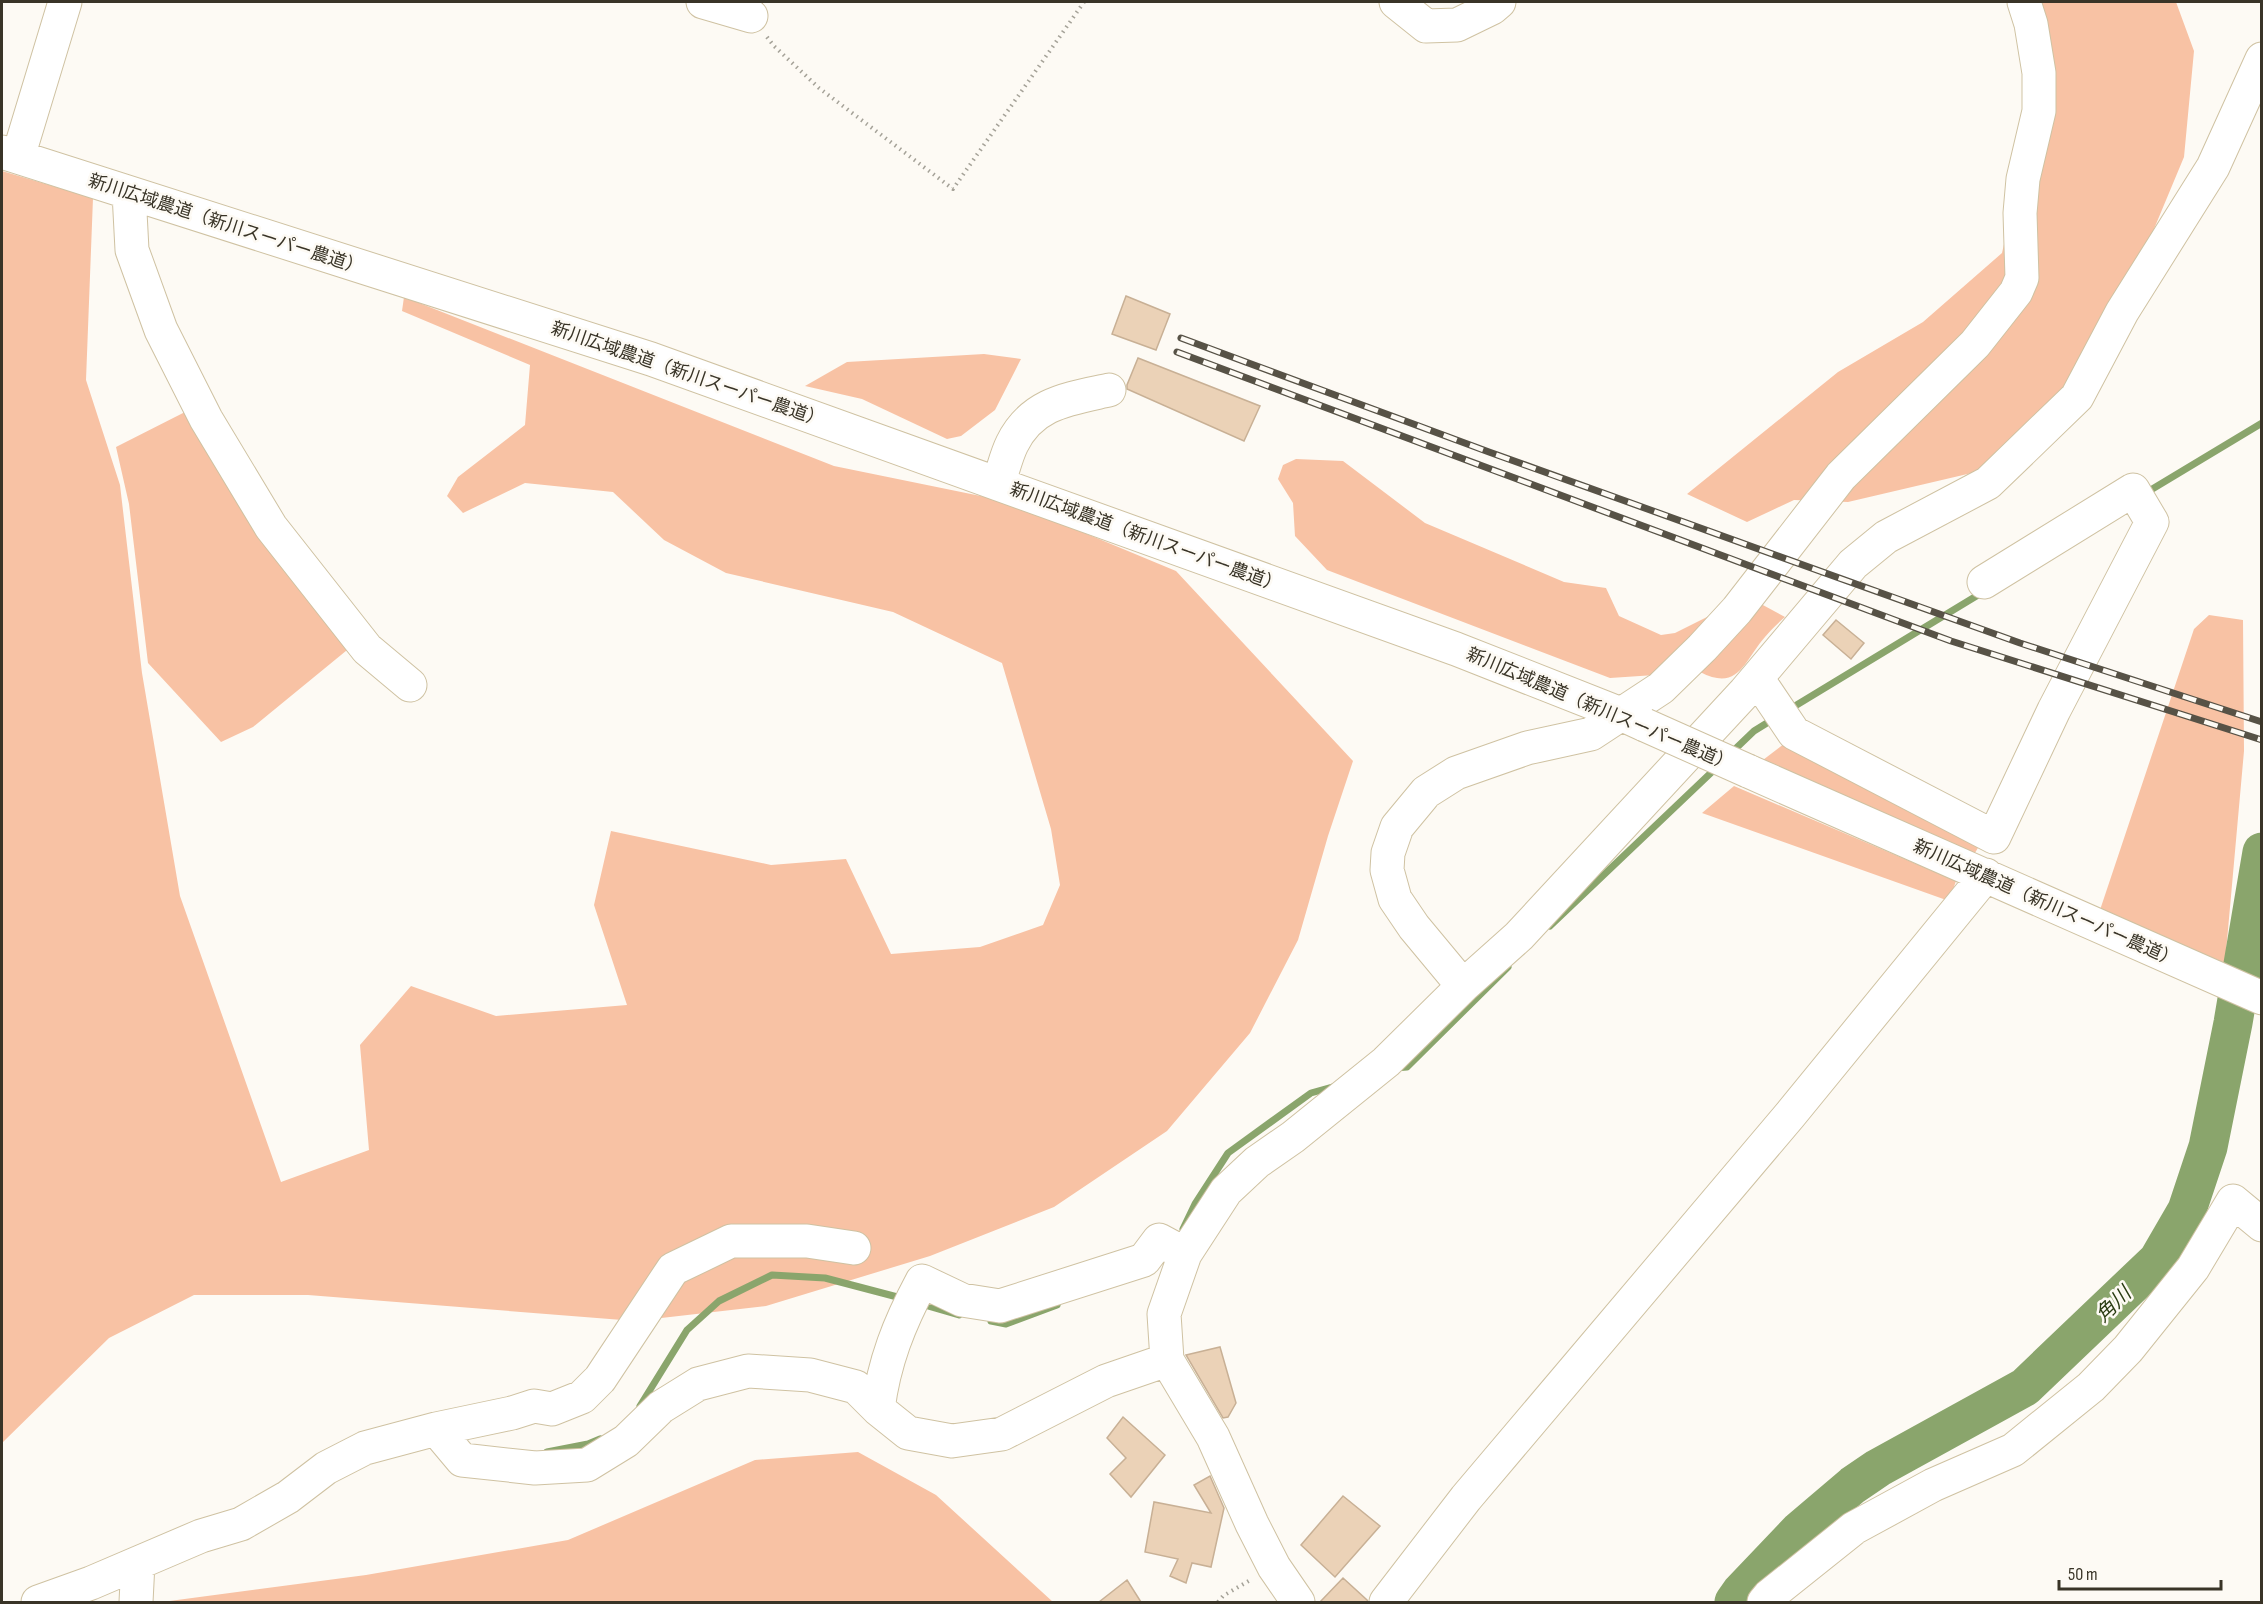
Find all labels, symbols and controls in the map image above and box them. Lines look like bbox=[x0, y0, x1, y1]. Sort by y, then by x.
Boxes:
street label: 新川広域農道（新川スーパー農道） bbox=[86, 170, 366, 279]
street label: 新川広域農道（新川スーパー農道） bbox=[548, 318, 827, 431]
street label: 新川広域農道（新川スーパー農道） bbox=[1007, 478, 1285, 597]
street label: 新川広域農道（新川スーパー農道） bbox=[1463, 644, 1736, 775]
street label: 新川広域農道（新川スーパー農道） bbox=[1910, 835, 2182, 972]
water label: 角川 bbox=[2091, 1281, 2138, 1327]
scale bar bbox=[2059, 1553, 2221, 1591]
text: 50 m bbox=[2068, 1564, 2098, 1585]

